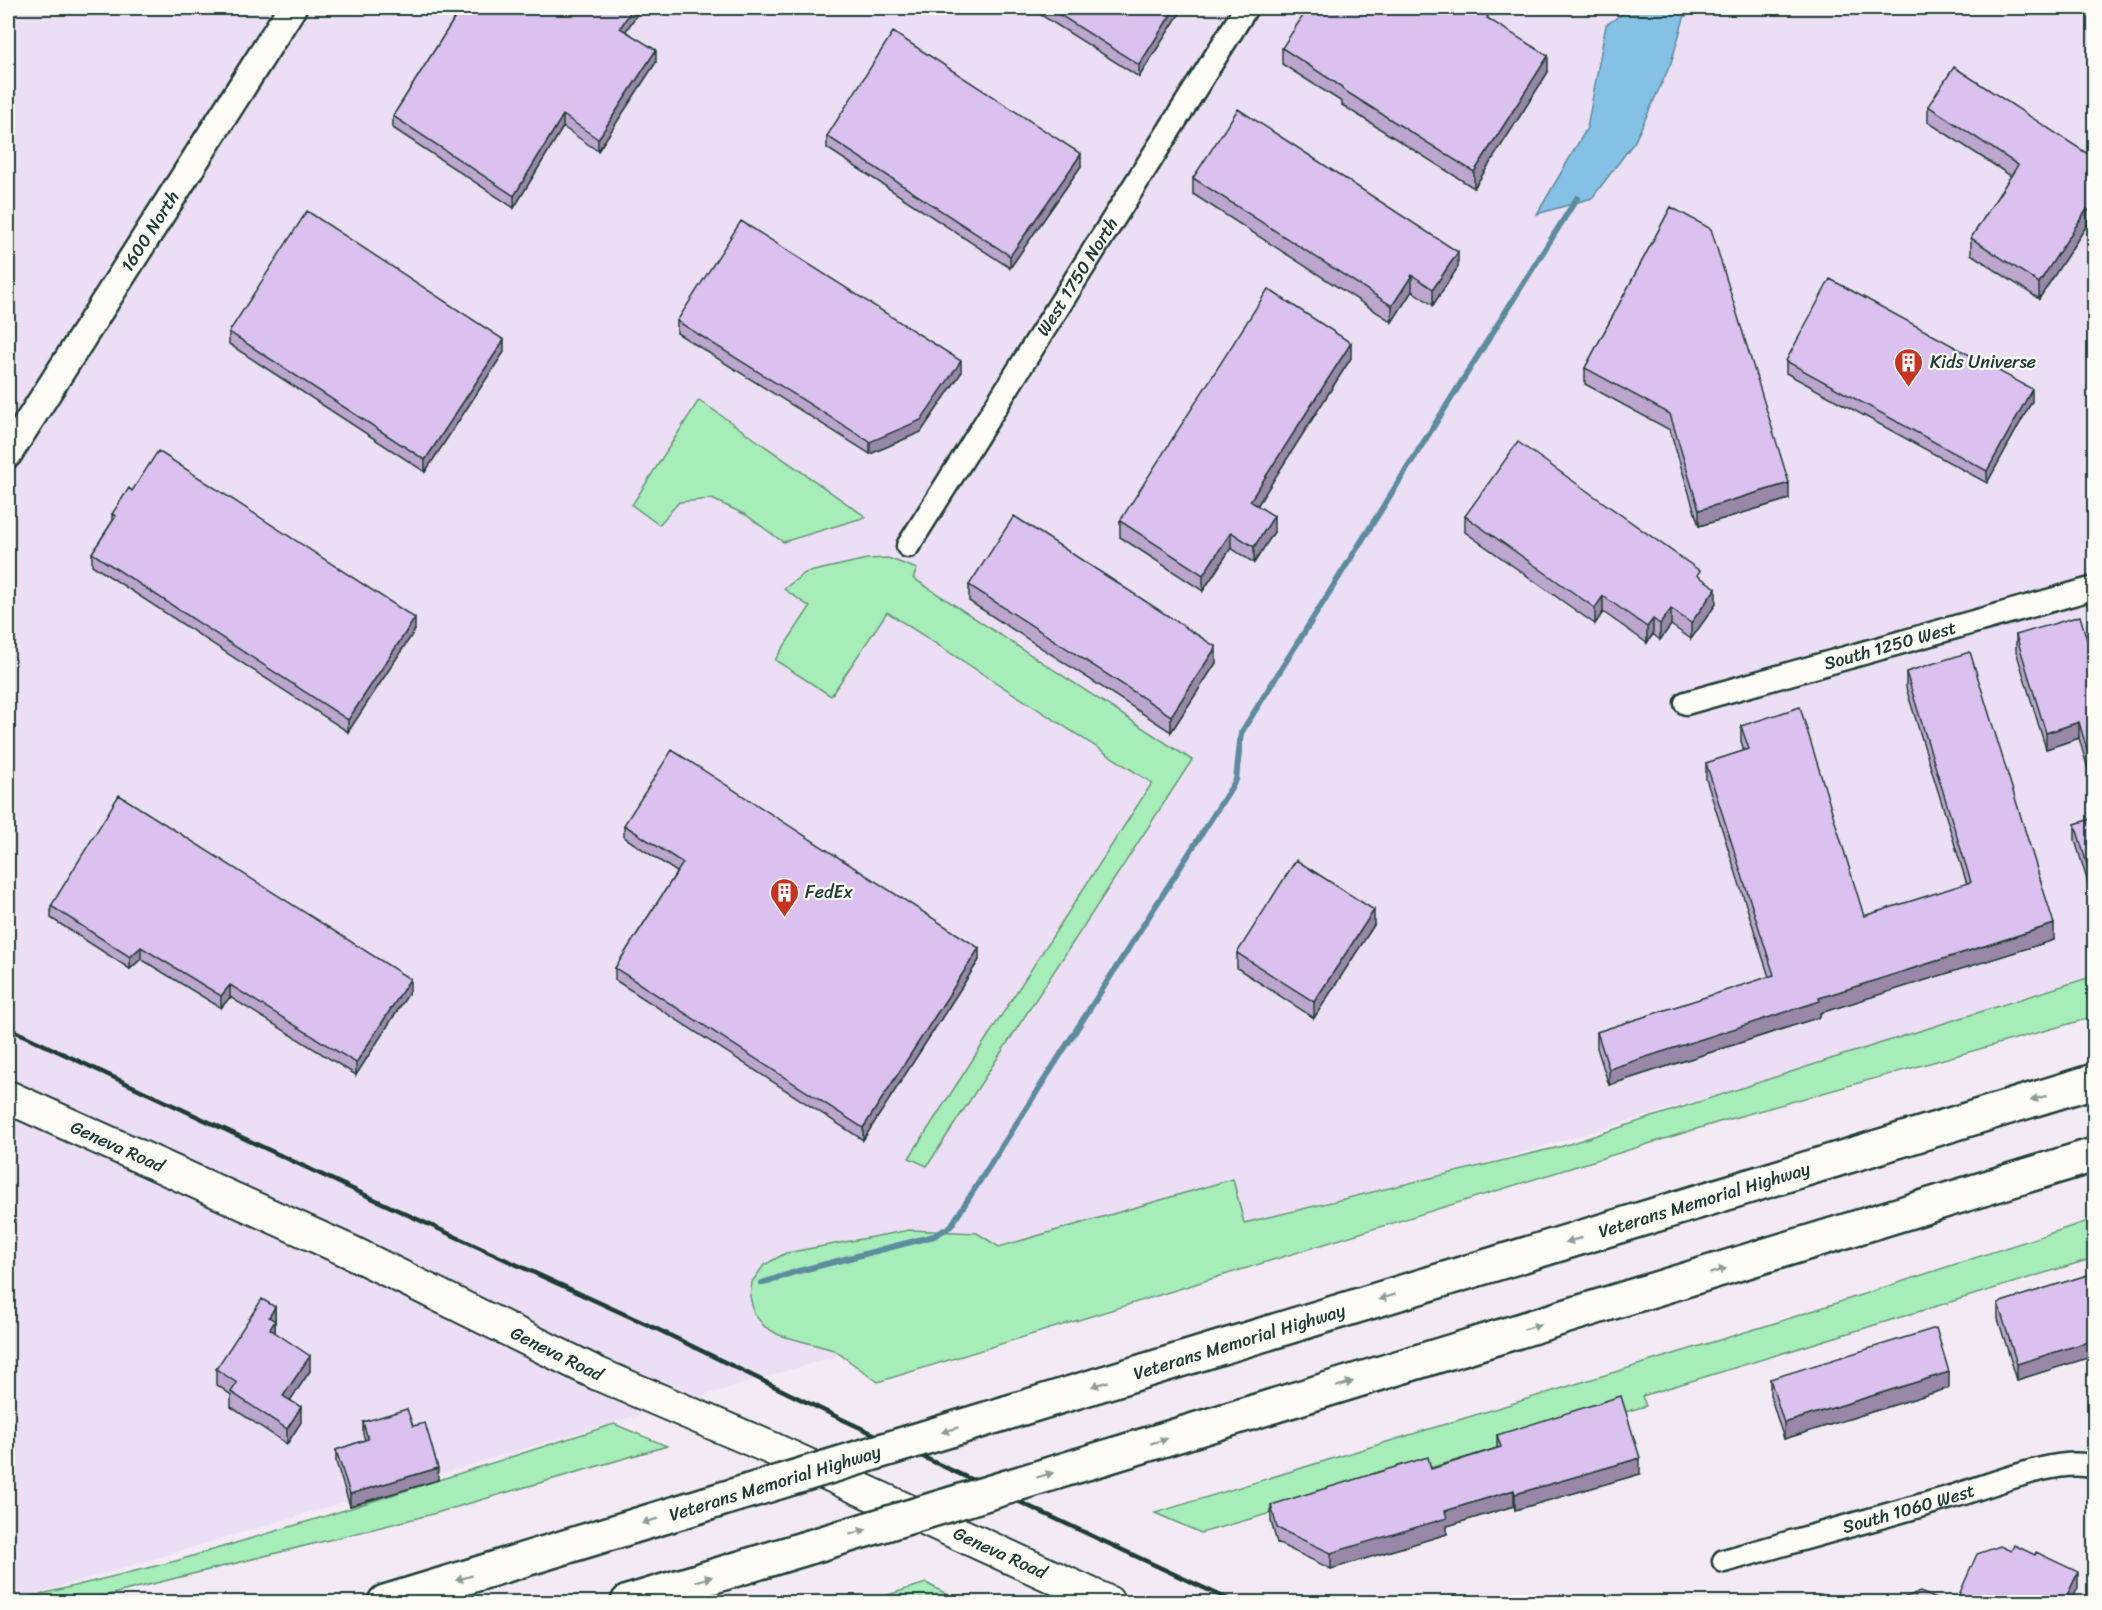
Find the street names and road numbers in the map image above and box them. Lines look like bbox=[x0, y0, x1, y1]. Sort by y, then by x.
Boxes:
street label: 1600 North bbox=[112, 184, 188, 279]
street label: West 1750 North bbox=[1028, 211, 1127, 343]
street label: South 1250 West bbox=[1820, 612, 1960, 679]
street label: Geneva Road bbox=[65, 1111, 171, 1182]
street label: Veterans Memorial Highway bbox=[1594, 1152, 1815, 1247]
street label: Veterans Memorial Highway bbox=[1129, 1294, 1350, 1389]
street label: Geneva Road bbox=[505, 1317, 610, 1391]
street label: Veterans Memorial Highway bbox=[665, 1435, 885, 1530]
street label: South 1060 West bbox=[1839, 1474, 1979, 1543]
street label: Geneva Road bbox=[948, 1517, 1054, 1589]

